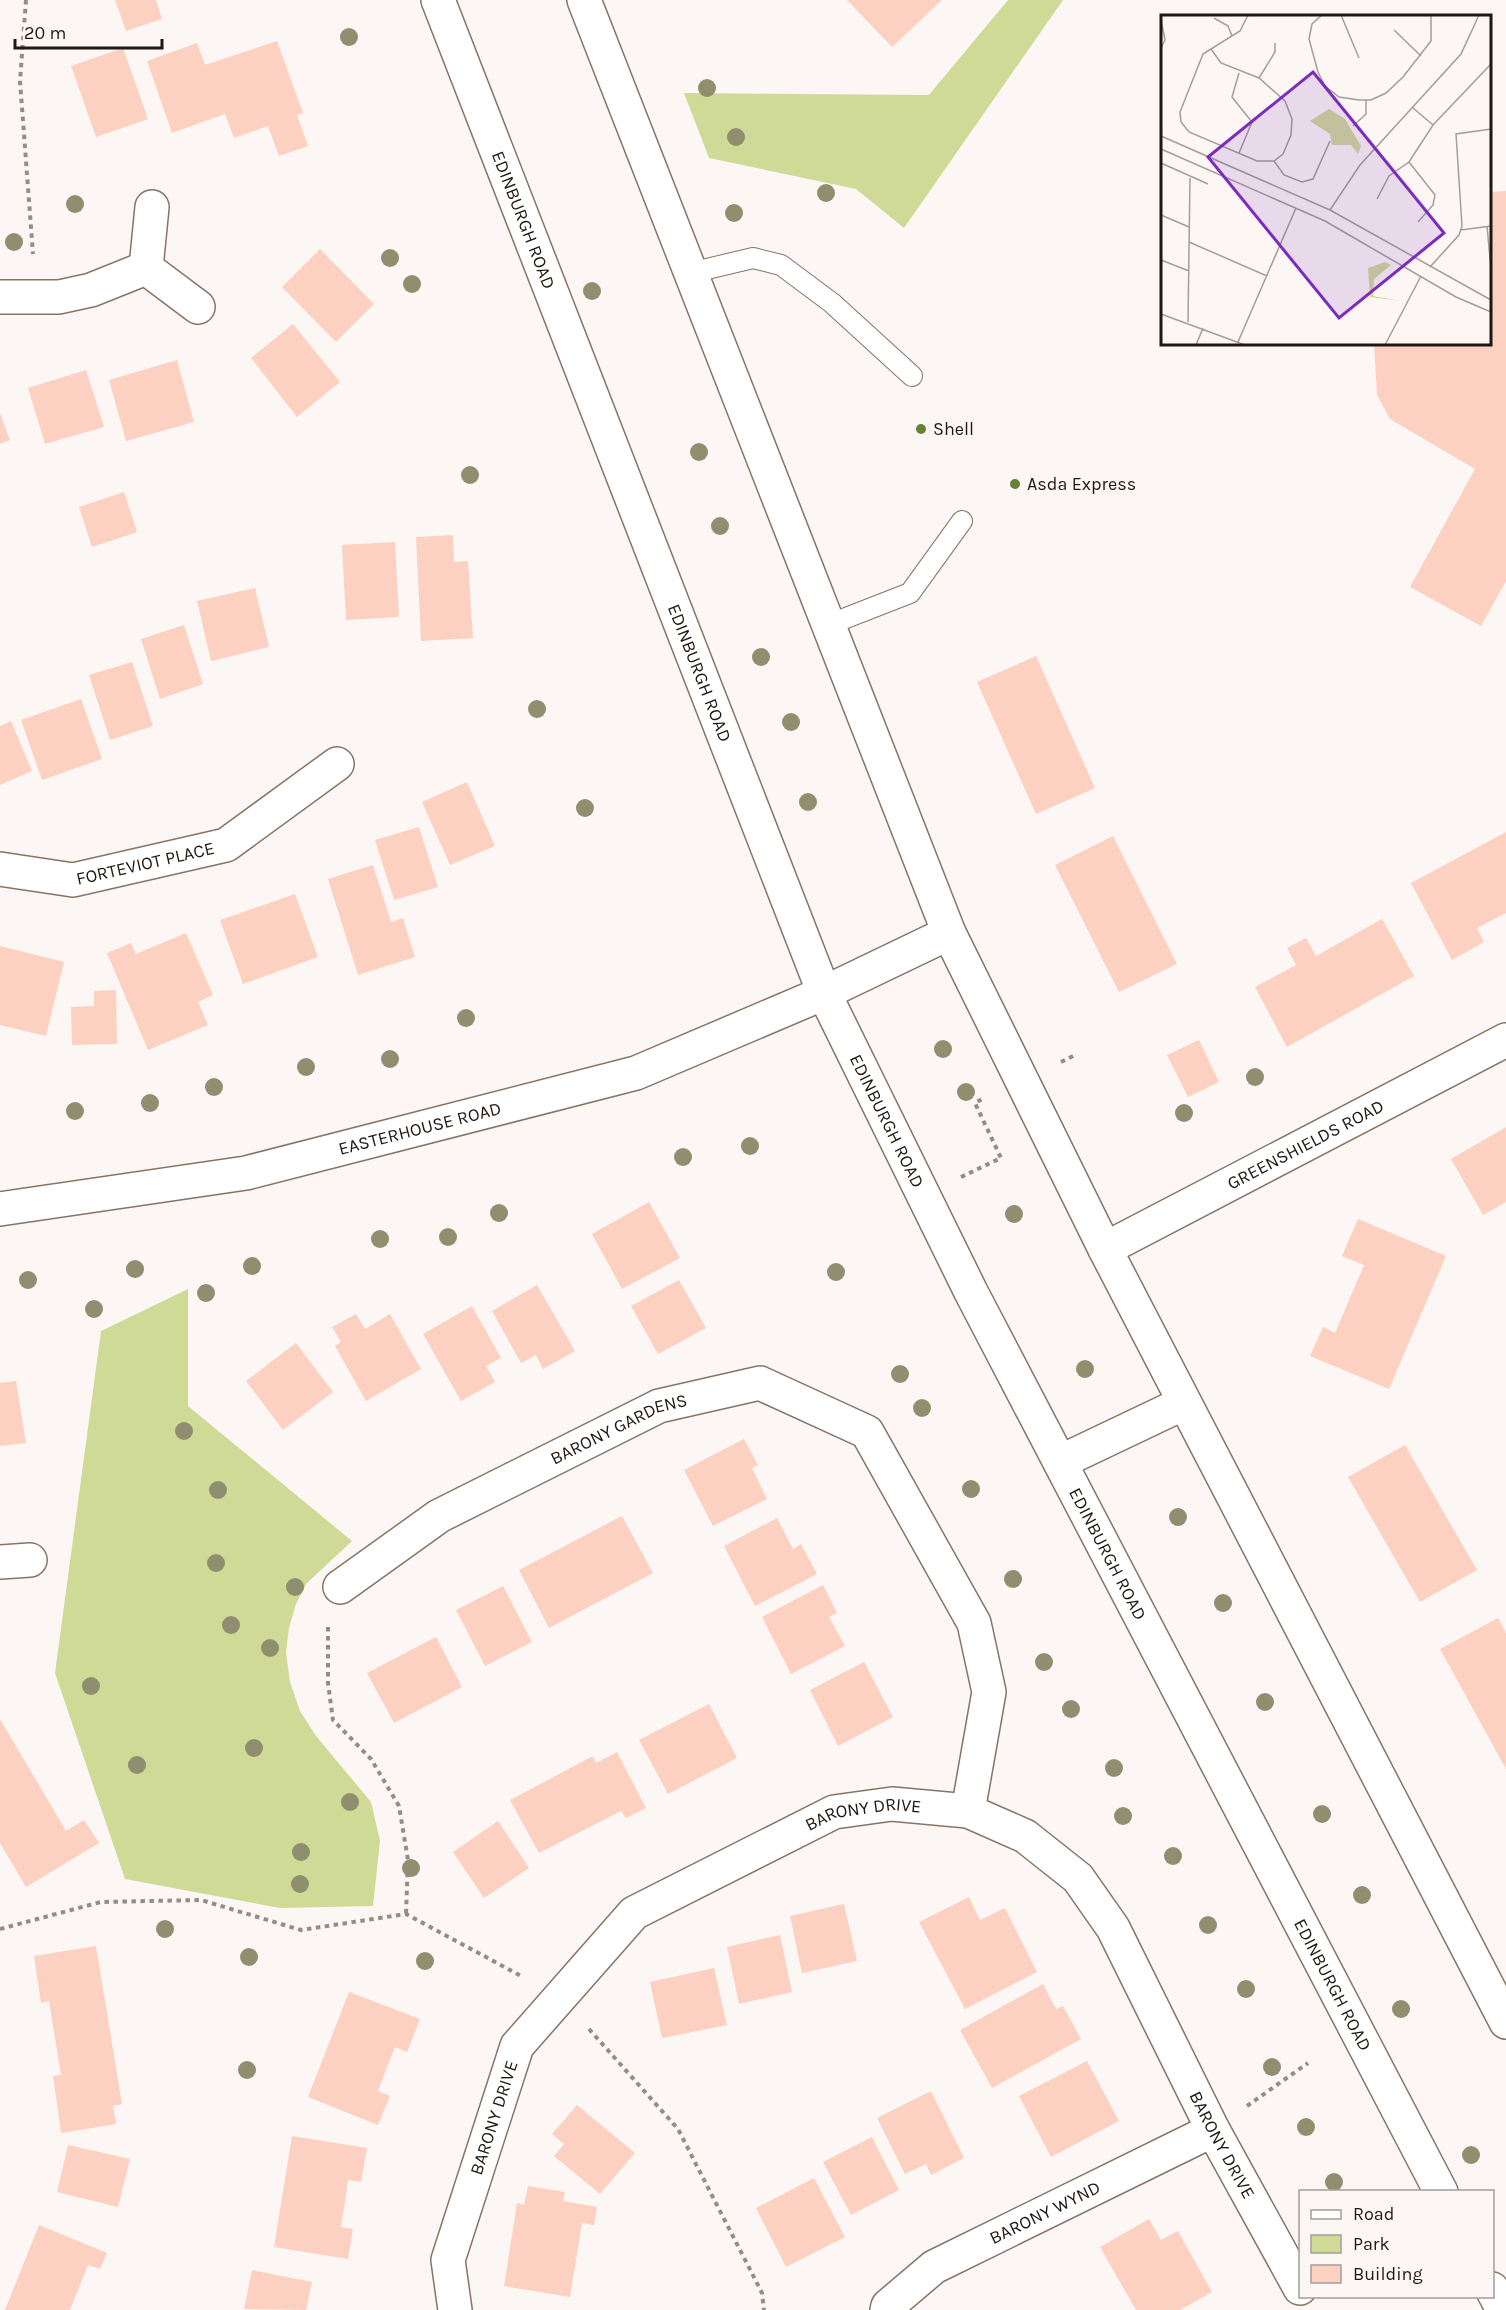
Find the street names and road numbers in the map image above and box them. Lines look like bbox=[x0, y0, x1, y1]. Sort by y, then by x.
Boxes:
street label: EDINBURGH ROAD bbox=[487, 148, 560, 292]
street label: EDINBURGH ROAD bbox=[663, 601, 736, 745]
street label: FORTEVIOT PLACE bbox=[74, 837, 217, 890]
street label: EDINBURGH ROAD bbox=[845, 1051, 929, 1191]
street label: GREENSHIELDS ROAD bbox=[1223, 1095, 1388, 1194]
street label: EASTERHOUSE ROAD bbox=[336, 1097, 503, 1160]
street label: BARONY GARDENS bbox=[547, 1389, 689, 1470]
street label: EDINBURGH ROAD bbox=[1064, 1484, 1151, 1624]
street label: BARONY DRIVE bbox=[801, 1793, 922, 1836]
street label: EDINBURGH ROAD bbox=[1289, 1915, 1376, 2055]
street label: BARONY DRIVE bbox=[465, 2058, 523, 2178]
street label: BARONY DRIVE bbox=[1184, 2087, 1260, 2203]
street label: BARONY WYND bbox=[986, 2176, 1104, 2249]

